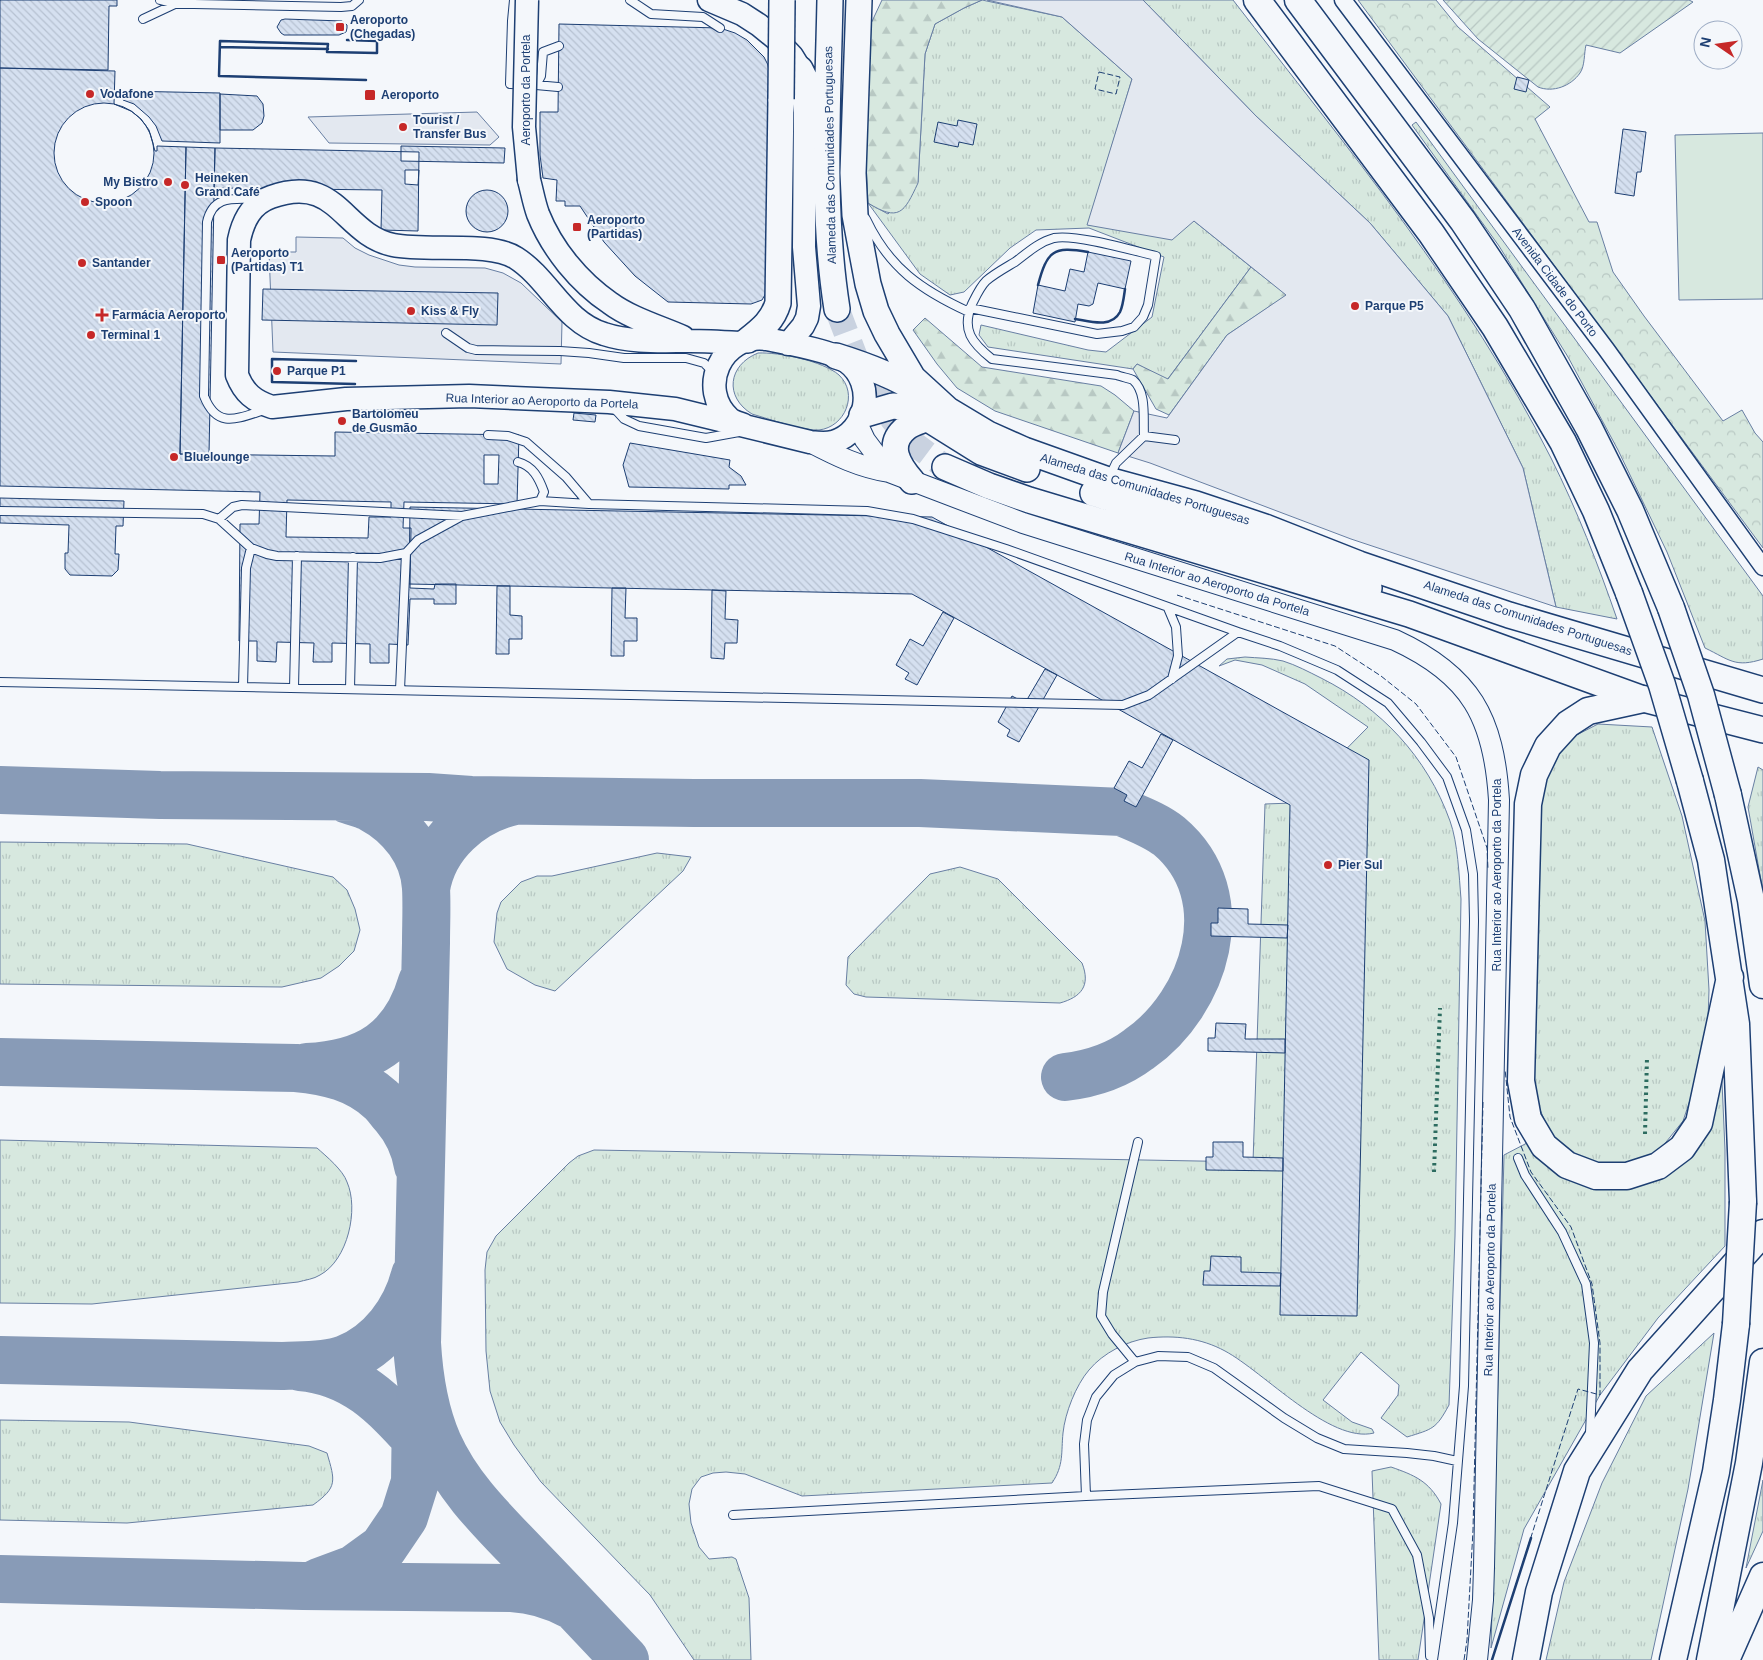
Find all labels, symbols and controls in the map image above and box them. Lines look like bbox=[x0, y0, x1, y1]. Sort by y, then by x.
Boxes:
place label: Aeroporto (Chegadas) bbox=[350, 13, 415, 41]
north arrow bbox=[1693, 20, 1743, 70]
marker: Aeroporto (Chegadas) bbox=[334, 21, 346, 33]
street label: Aeroporto da Portela bbox=[519, 34, 533, 145]
text: N bbox=[1696, 35, 1714, 49]
street label: Alameda das Comunidades Portuguesas bbox=[821, 46, 839, 264]
place label: Vodafone bbox=[100, 87, 154, 101]
marker: Vodafone bbox=[84, 88, 96, 100]
marker: Aeroporto bbox=[363, 88, 377, 102]
place label: Aeroporto bbox=[381, 88, 439, 102]
place label: Tourist / Transfer Bus bbox=[413, 113, 487, 141]
marker: Tourist / Transfer Bus bbox=[397, 121, 409, 133]
place label: Heineken Grand Café bbox=[195, 171, 260, 199]
place label: My Bistro bbox=[103, 175, 158, 189]
marker: My Bistro bbox=[162, 176, 174, 188]
marker: Heineken Grand Café bbox=[179, 179, 191, 191]
place label: Spoon bbox=[95, 195, 132, 209]
marker: Spoon bbox=[79, 196, 91, 208]
place label: Aeroporto (Partidas) bbox=[587, 213, 645, 241]
marker: Aeroporto (Partidas) bbox=[571, 221, 583, 233]
street label: Avenida Cidade do Porto bbox=[1509, 225, 1601, 340]
place label: Aeroporto (Partidas) T1 bbox=[231, 246, 304, 274]
marker: Aeroporto (Partidas) T1 bbox=[215, 254, 227, 266]
place label: Santander bbox=[92, 256, 151, 270]
marker: Santander bbox=[76, 257, 88, 269]
place label: Parque P5 bbox=[1365, 299, 1424, 313]
marker: Parque P5 bbox=[1349, 300, 1361, 312]
place label: Kiss & Fly bbox=[421, 304, 479, 318]
marker: Kiss & Fly bbox=[405, 305, 417, 317]
place label: Farmácia Aeroporto bbox=[112, 308, 226, 322]
marker: Farmácia Aeroporto bbox=[96, 309, 108, 321]
place label: Terminal 1 bbox=[101, 328, 160, 342]
marker: Terminal 1 bbox=[85, 329, 97, 341]
place label: Parque P1 bbox=[287, 364, 346, 378]
marker: Parque P1 bbox=[271, 365, 283, 377]
street label: Rua Interior ao Aeroporto da Portela bbox=[445, 391, 639, 411]
place label: Bartolomeu de Gusmão bbox=[352, 407, 419, 435]
marker: Bartolomeu de Gusmão bbox=[336, 415, 348, 427]
place label: Bluelounge bbox=[184, 450, 250, 464]
street label: Alameda das Comunidades Portuguesas bbox=[1039, 450, 1251, 528]
marker: Bluelounge bbox=[168, 451, 180, 463]
street label: Rua Interior ao Aeroporto da Portela bbox=[1123, 549, 1312, 619]
street label: Alameda das Comunidades Portuguesas bbox=[1422, 578, 1634, 658]
street label: Rua Interior ao Aeroporto da Portela bbox=[1490, 778, 1504, 971]
place label: Pier Sul bbox=[1338, 858, 1383, 872]
marker: Pier Sul bbox=[1322, 859, 1334, 871]
street label: Rua Interior ao Aeroporto da Portela bbox=[1481, 1183, 1499, 1377]

